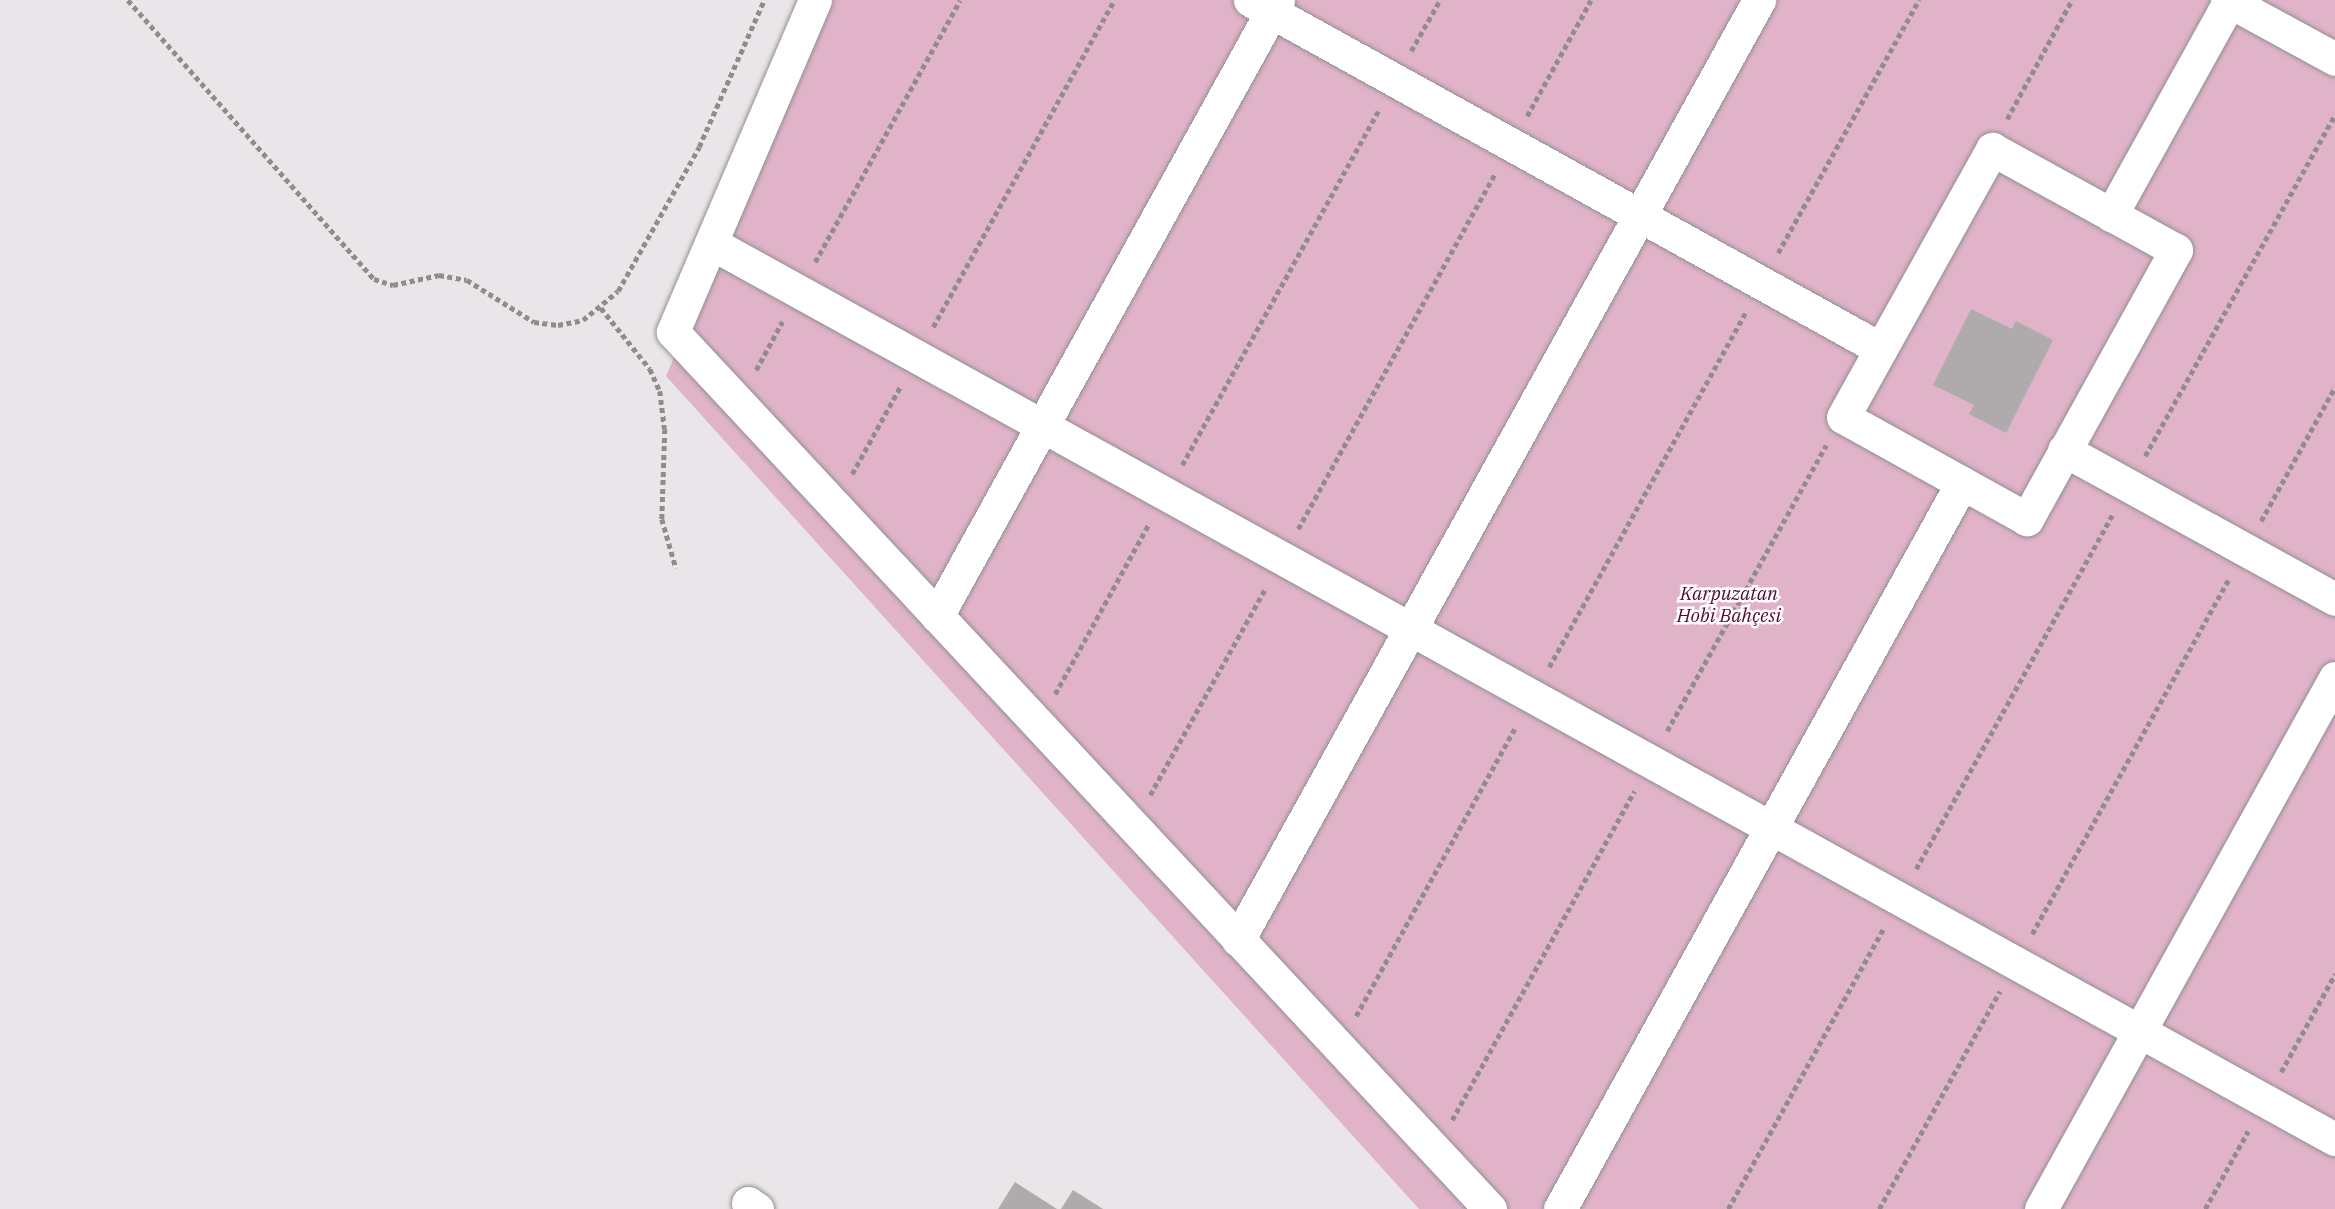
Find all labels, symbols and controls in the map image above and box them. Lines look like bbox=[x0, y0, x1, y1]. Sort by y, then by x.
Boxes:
park label: Karpuzatan Hobi Bahçesi bbox=[1677, 583, 1781, 627]

